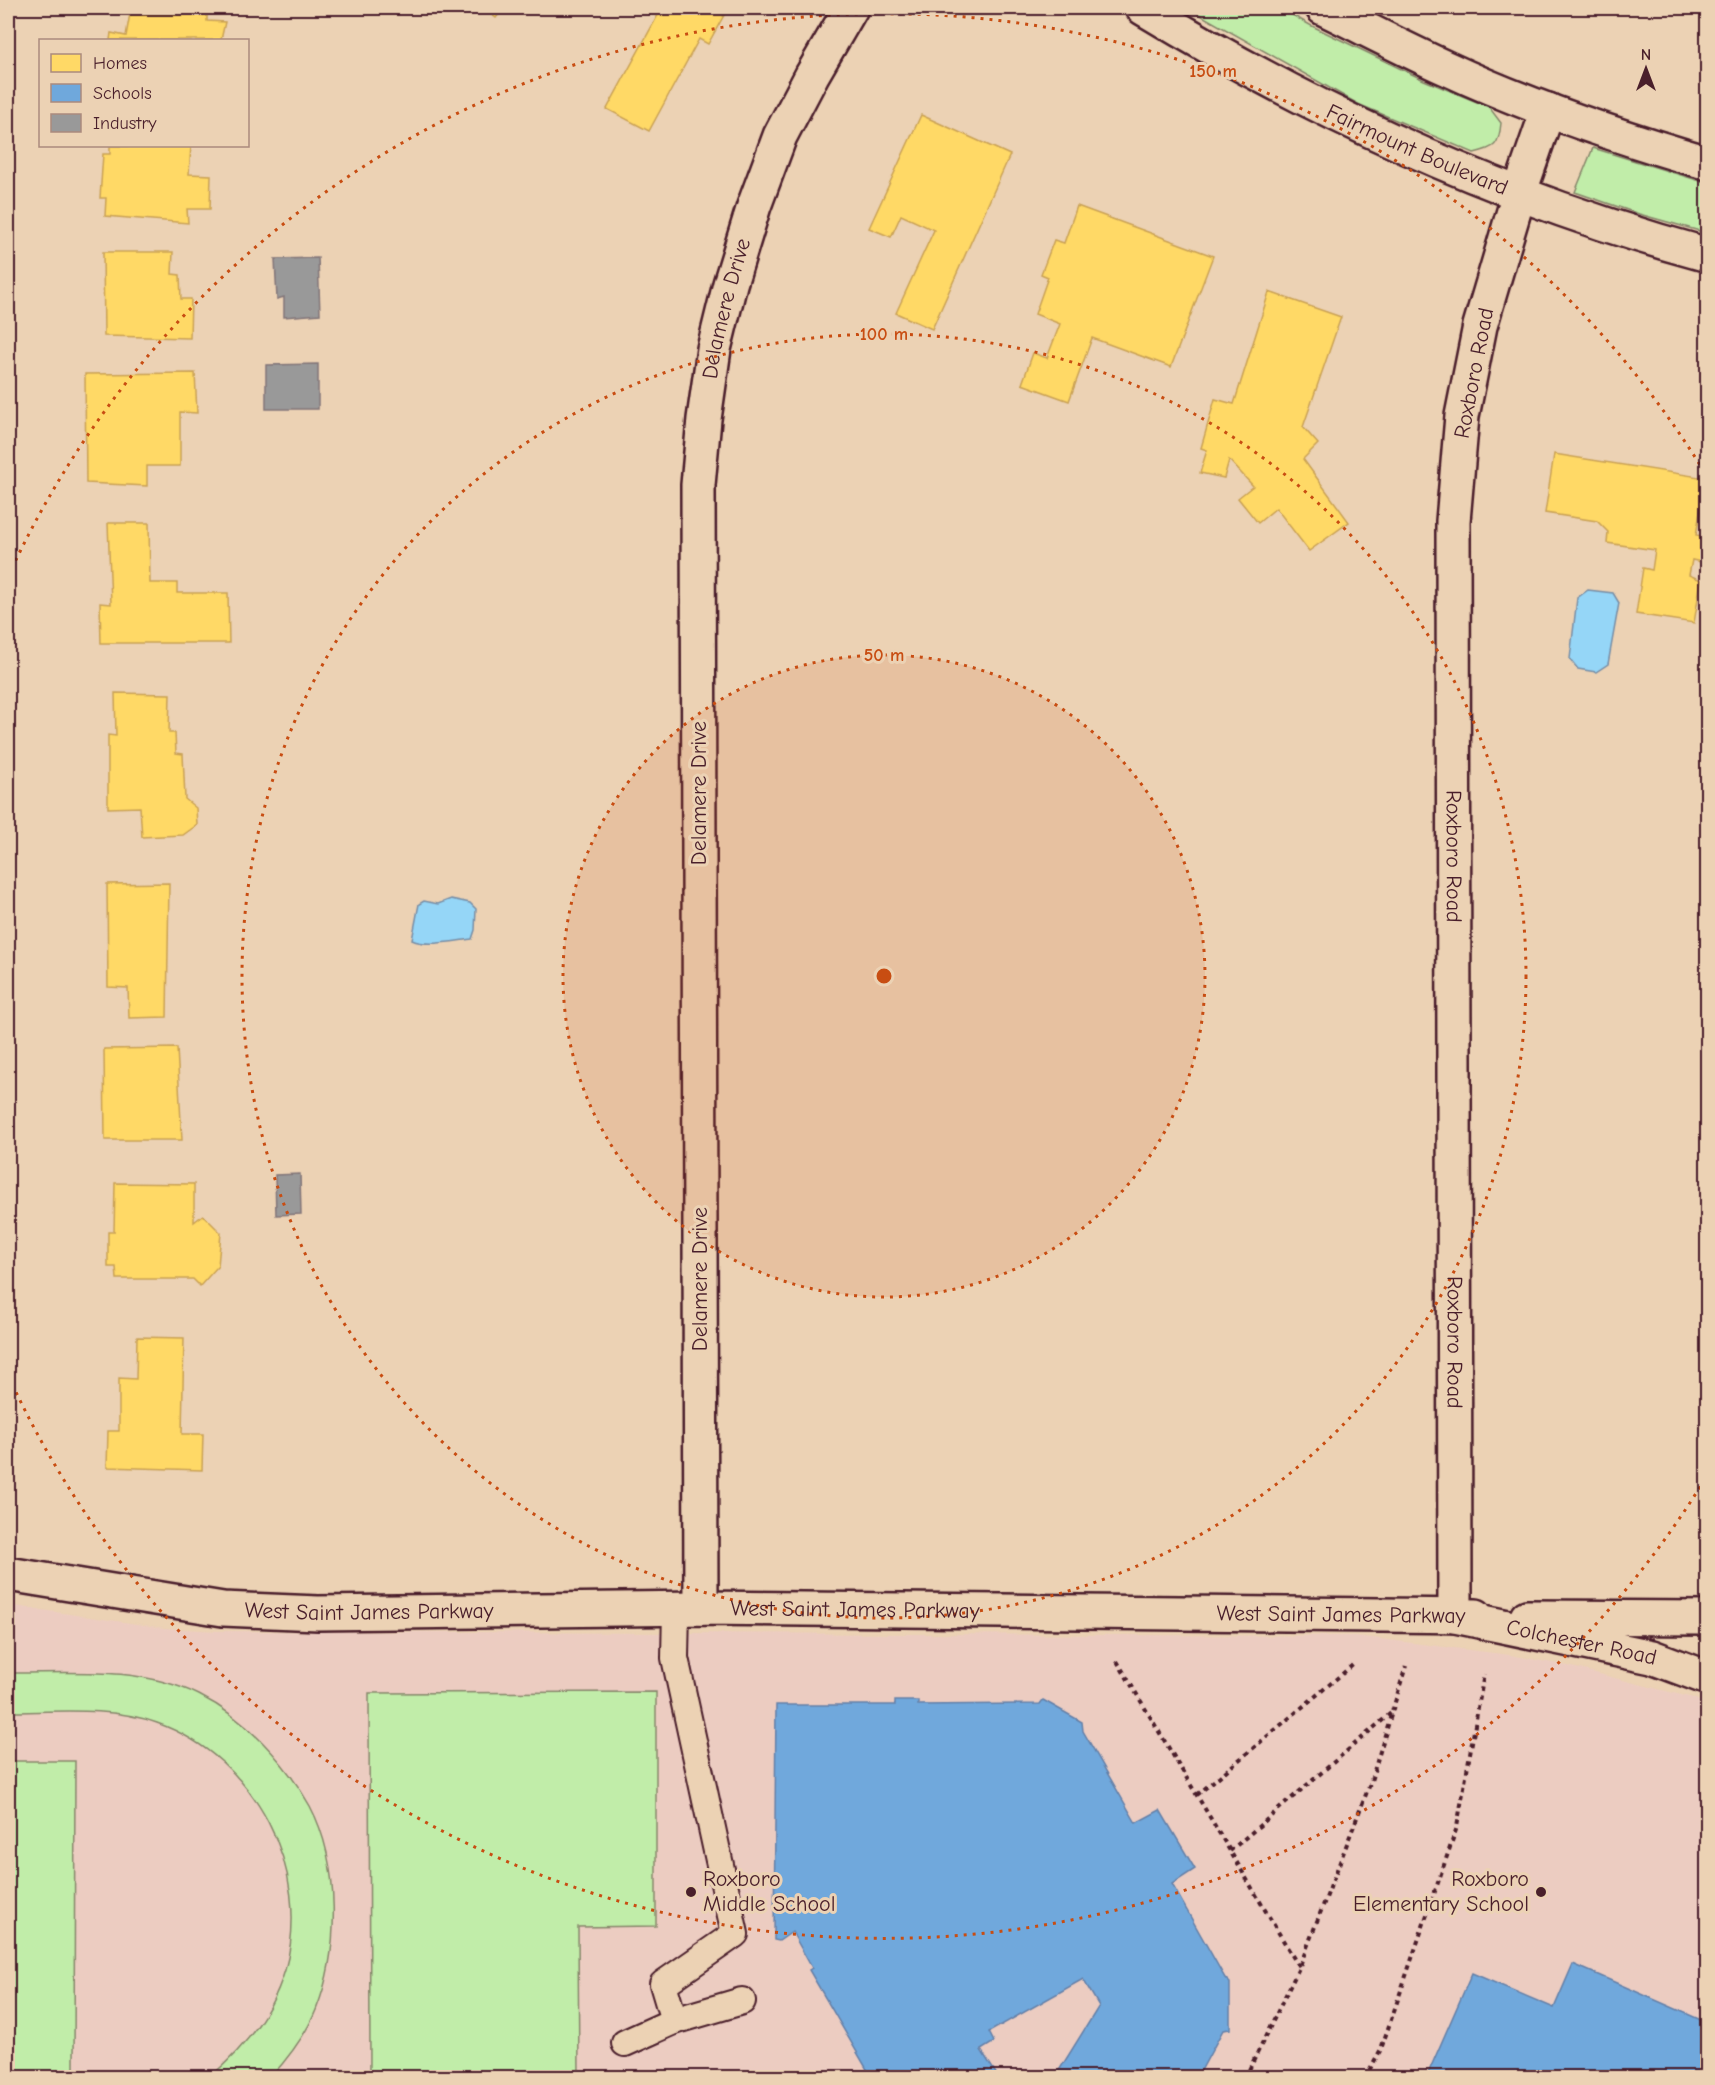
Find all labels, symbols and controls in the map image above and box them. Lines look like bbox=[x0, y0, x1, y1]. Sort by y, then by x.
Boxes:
legend bbox=[39, 39, 249, 147]
north arrow bbox=[1616, 39, 1676, 99]
text: N bbox=[1641, 46, 1651, 64]
text: Homes bbox=[93, 53, 147, 74]
text: 150 m bbox=[1189, 61, 1237, 82]
text: Schools bbox=[93, 83, 152, 104]
street label: Fairmount Boulevard bbox=[1322, 98, 1512, 201]
text: Industry bbox=[93, 113, 158, 134]
street label: Delamere Drive bbox=[697, 235, 756, 381]
street label: Roxboro Road bbox=[1449, 305, 1499, 441]
text: 100 m bbox=[860, 324, 908, 345]
text: 50 m bbox=[864, 645, 904, 666]
street label: Delamere Drive bbox=[686, 721, 712, 865]
street label: Roxboro Road bbox=[1440, 790, 1467, 923]
centre of rings bbox=[874, 966, 894, 986]
street label: Delamere Drive bbox=[687, 1207, 713, 1351]
street label: Roxboro Road bbox=[1441, 1276, 1468, 1409]
street label: West Saint James Parkway bbox=[730, 1595, 980, 1624]
street label: West Saint James Parkway bbox=[244, 1597, 494, 1626]
street label: West Saint James Parkway bbox=[1216, 1600, 1466, 1629]
street label: Colchester Road bbox=[1504, 1614, 1659, 1671]
place label: Roxboro Middle School bbox=[703, 1866, 836, 1917]
place label: Roxboro Elementary School bbox=[1353, 1866, 1529, 1917]
marker: Roxboro Middle School bbox=[684, 1885, 698, 1899]
marker: Roxboro Elementary School bbox=[1534, 1885, 1548, 1899]

